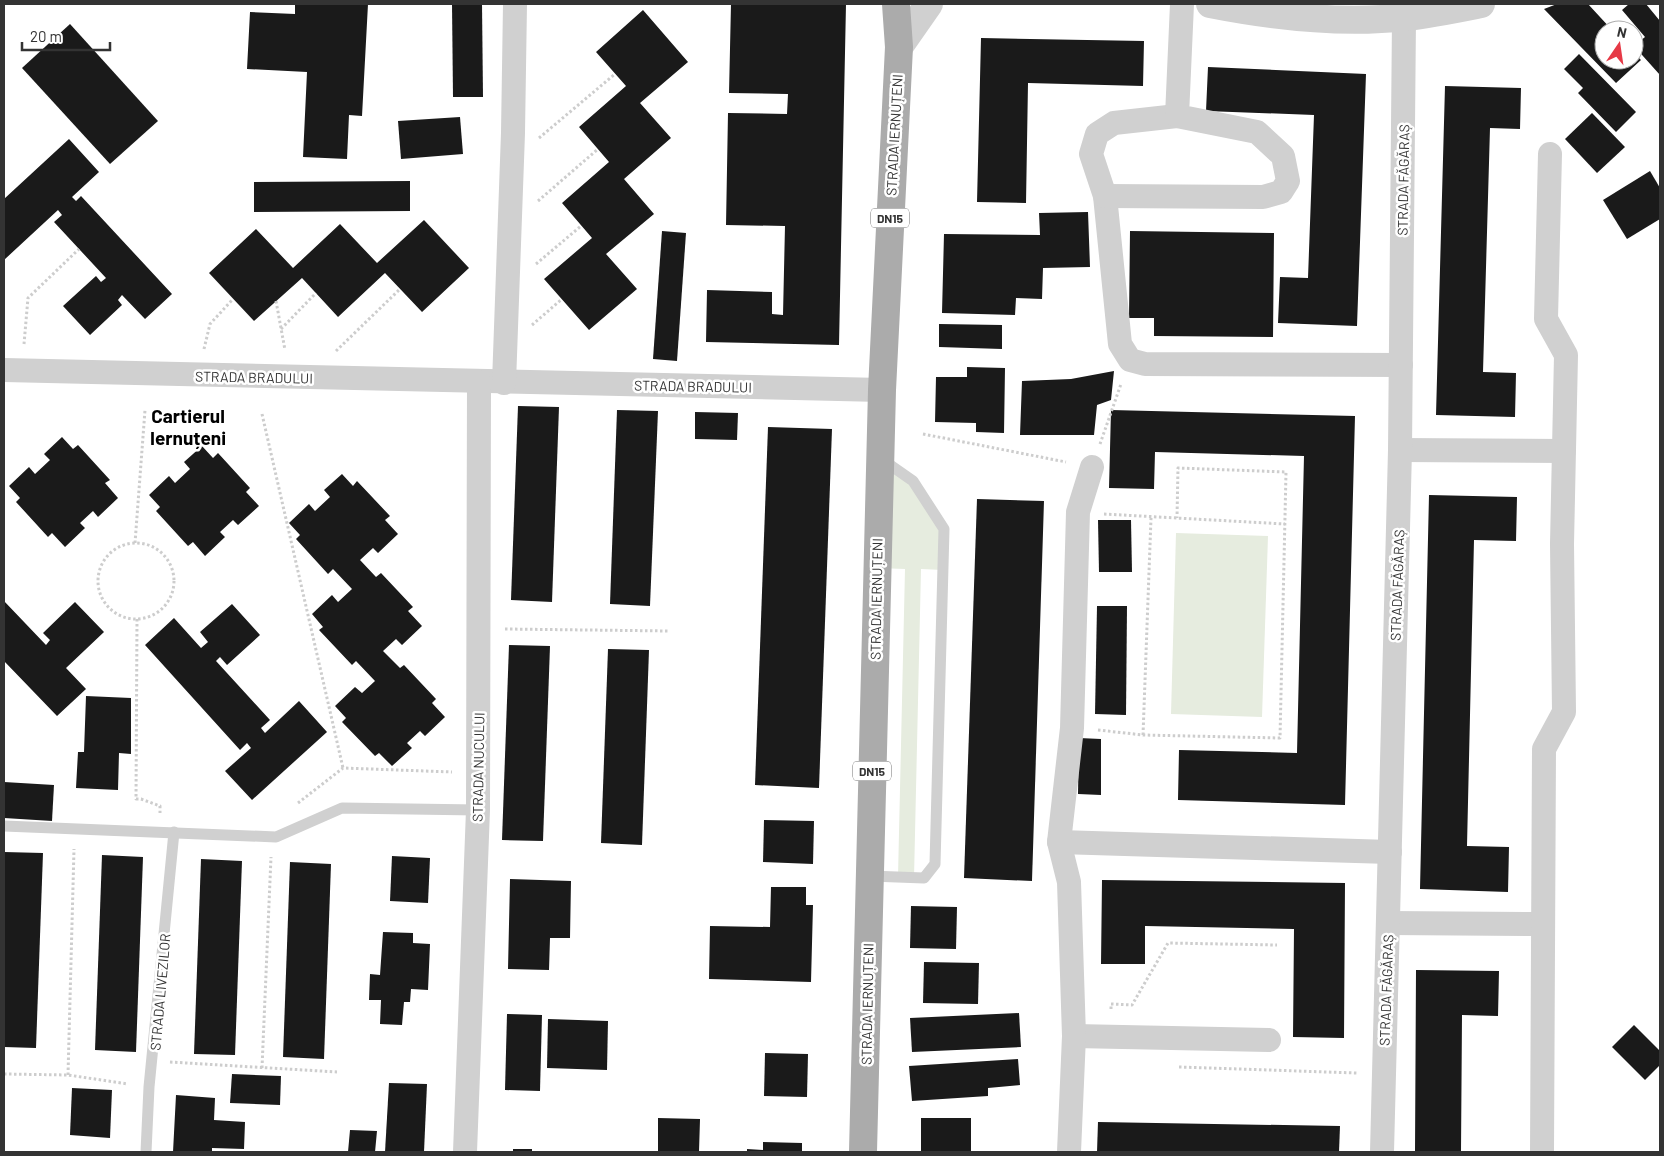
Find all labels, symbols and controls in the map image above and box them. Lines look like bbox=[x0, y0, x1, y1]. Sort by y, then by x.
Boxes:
scale bar bbox=[22, 20, 110, 52]
north arrow bbox=[1594, 20, 1644, 70]
text: N bbox=[1616, 23, 1628, 41]
text: 20 m bbox=[30, 27, 62, 45]
street label: STRADA IERNUȚENI bbox=[882, 74, 906, 196]
street label: STRADA FĂGĂRAȘ bbox=[1394, 124, 1412, 236]
road number: DN15 bbox=[871, 208, 909, 228]
street label: STRADA BRADULUI bbox=[195, 367, 313, 387]
street label: STRADA BRADULUI bbox=[634, 376, 752, 396]
district label: Cartierul Iernuțeni bbox=[150, 404, 226, 449]
street label: STRADA FĂGĂRAȘ bbox=[1387, 529, 1407, 641]
street label: STRADA IERNUȚENI bbox=[866, 538, 886, 660]
street label: STRADA NUCULUI bbox=[469, 712, 487, 822]
road number: DN15 bbox=[853, 761, 891, 780]
street label: STRADA LIVEZILOR bbox=[146, 933, 174, 1051]
street label: STRADA FĂGĂRAȘ bbox=[1376, 934, 1396, 1046]
street label: STRADA IERNUȚENI bbox=[857, 943, 877, 1065]

